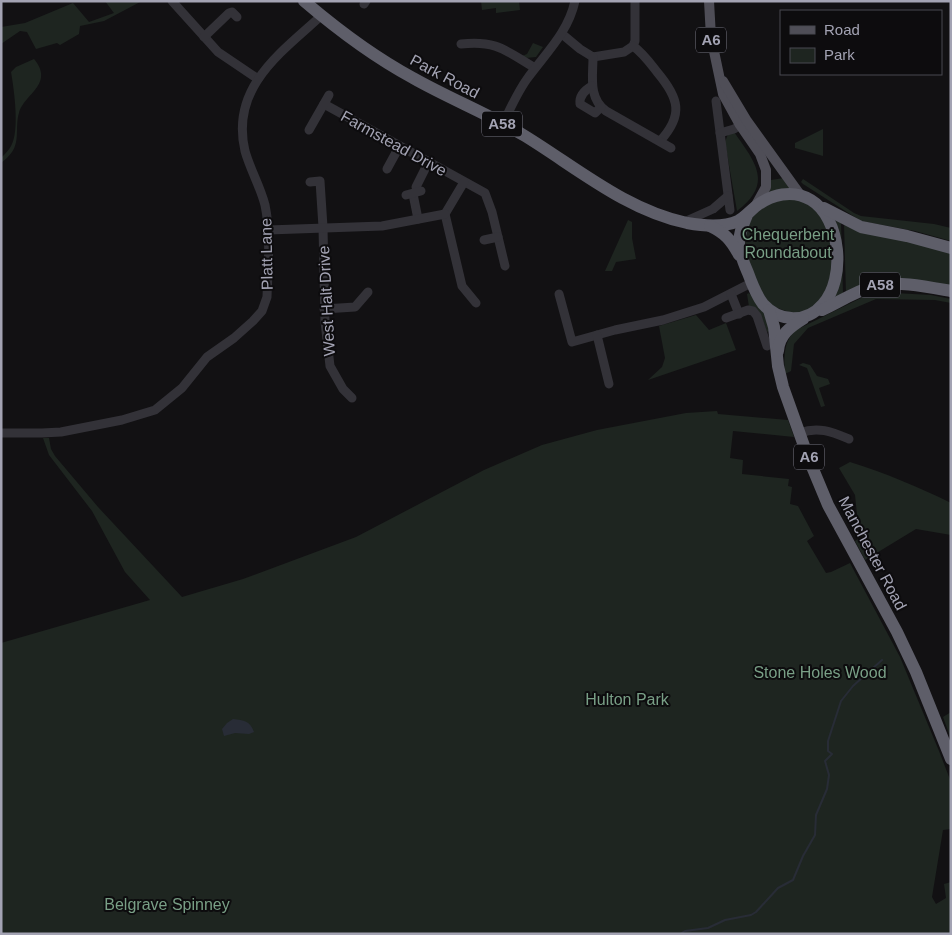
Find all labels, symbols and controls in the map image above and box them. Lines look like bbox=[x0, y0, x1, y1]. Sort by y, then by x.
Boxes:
legend bbox=[780, 10, 942, 75]
text: Road bbox=[824, 21, 860, 38]
road number: A6 bbox=[696, 28, 726, 52]
text: Park bbox=[824, 46, 855, 63]
street label: Park Road bbox=[407, 51, 482, 102]
street label: Farmstead Drive bbox=[338, 107, 450, 180]
road number: A58 bbox=[482, 112, 522, 136]
street label: Platt Lane bbox=[257, 218, 276, 290]
park label: Chequerbent Roundabout bbox=[742, 226, 835, 261]
street label: West Halt Drive bbox=[315, 245, 338, 357]
road number: A58 bbox=[860, 272, 900, 298]
road number: A6 bbox=[794, 444, 824, 470]
street label: Manchester Road bbox=[835, 493, 910, 613]
park label: Stone Holes Wood bbox=[753, 664, 887, 681]
park label: Hulton Park bbox=[585, 691, 670, 708]
park label: Belgrave Spinney bbox=[104, 896, 230, 913]

